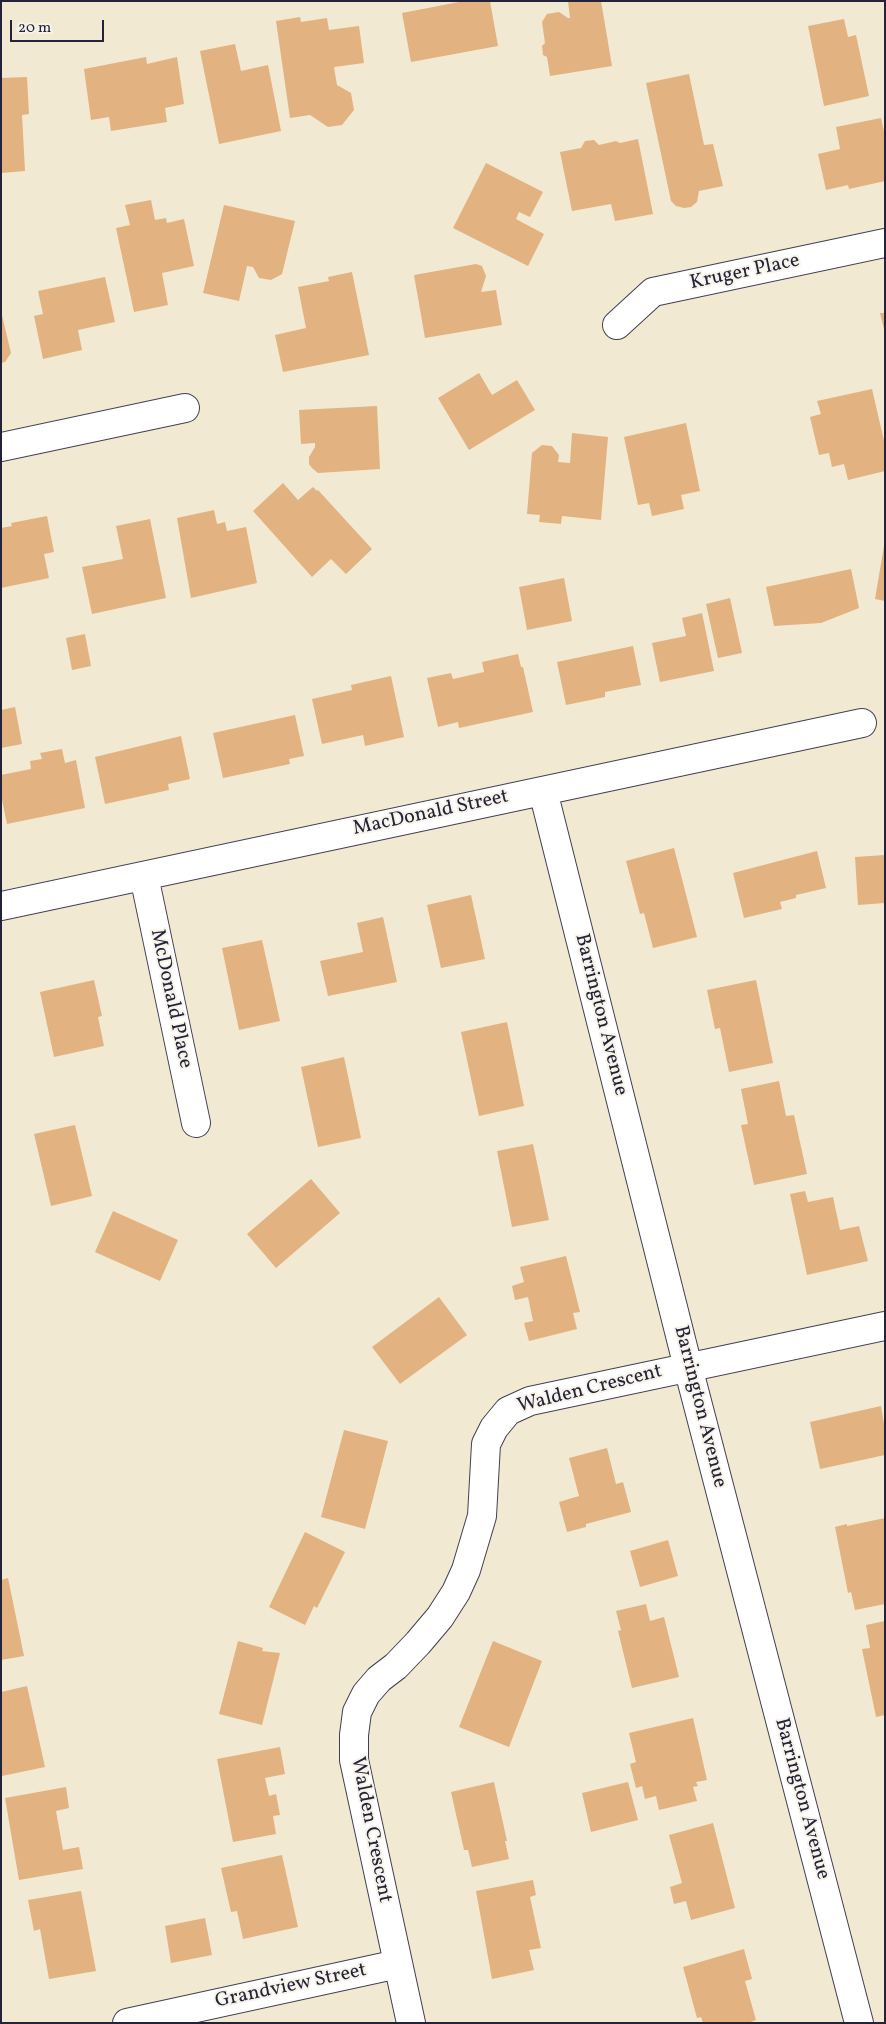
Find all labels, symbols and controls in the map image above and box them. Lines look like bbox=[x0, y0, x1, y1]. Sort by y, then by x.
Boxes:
scale bar bbox=[12, 10, 106, 42]
text: 20 m bbox=[18, 18, 51, 39]
street label: Kruger Place bbox=[688, 250, 802, 296]
street label: MacDonald Street bbox=[351, 786, 511, 842]
street label: McDonald Place bbox=[144, 927, 196, 1071]
street label: Barrington Avenue bbox=[568, 931, 632, 1099]
street label: Barrington Avenue bbox=[667, 1323, 731, 1491]
street label: Walden Crescent bbox=[515, 1360, 665, 1420]
street label: Barrington Avenue bbox=[768, 1716, 834, 1882]
street label: Walden Crescent bbox=[344, 1755, 396, 1905]
street label: Grandview Street bbox=[213, 1959, 369, 2015]

